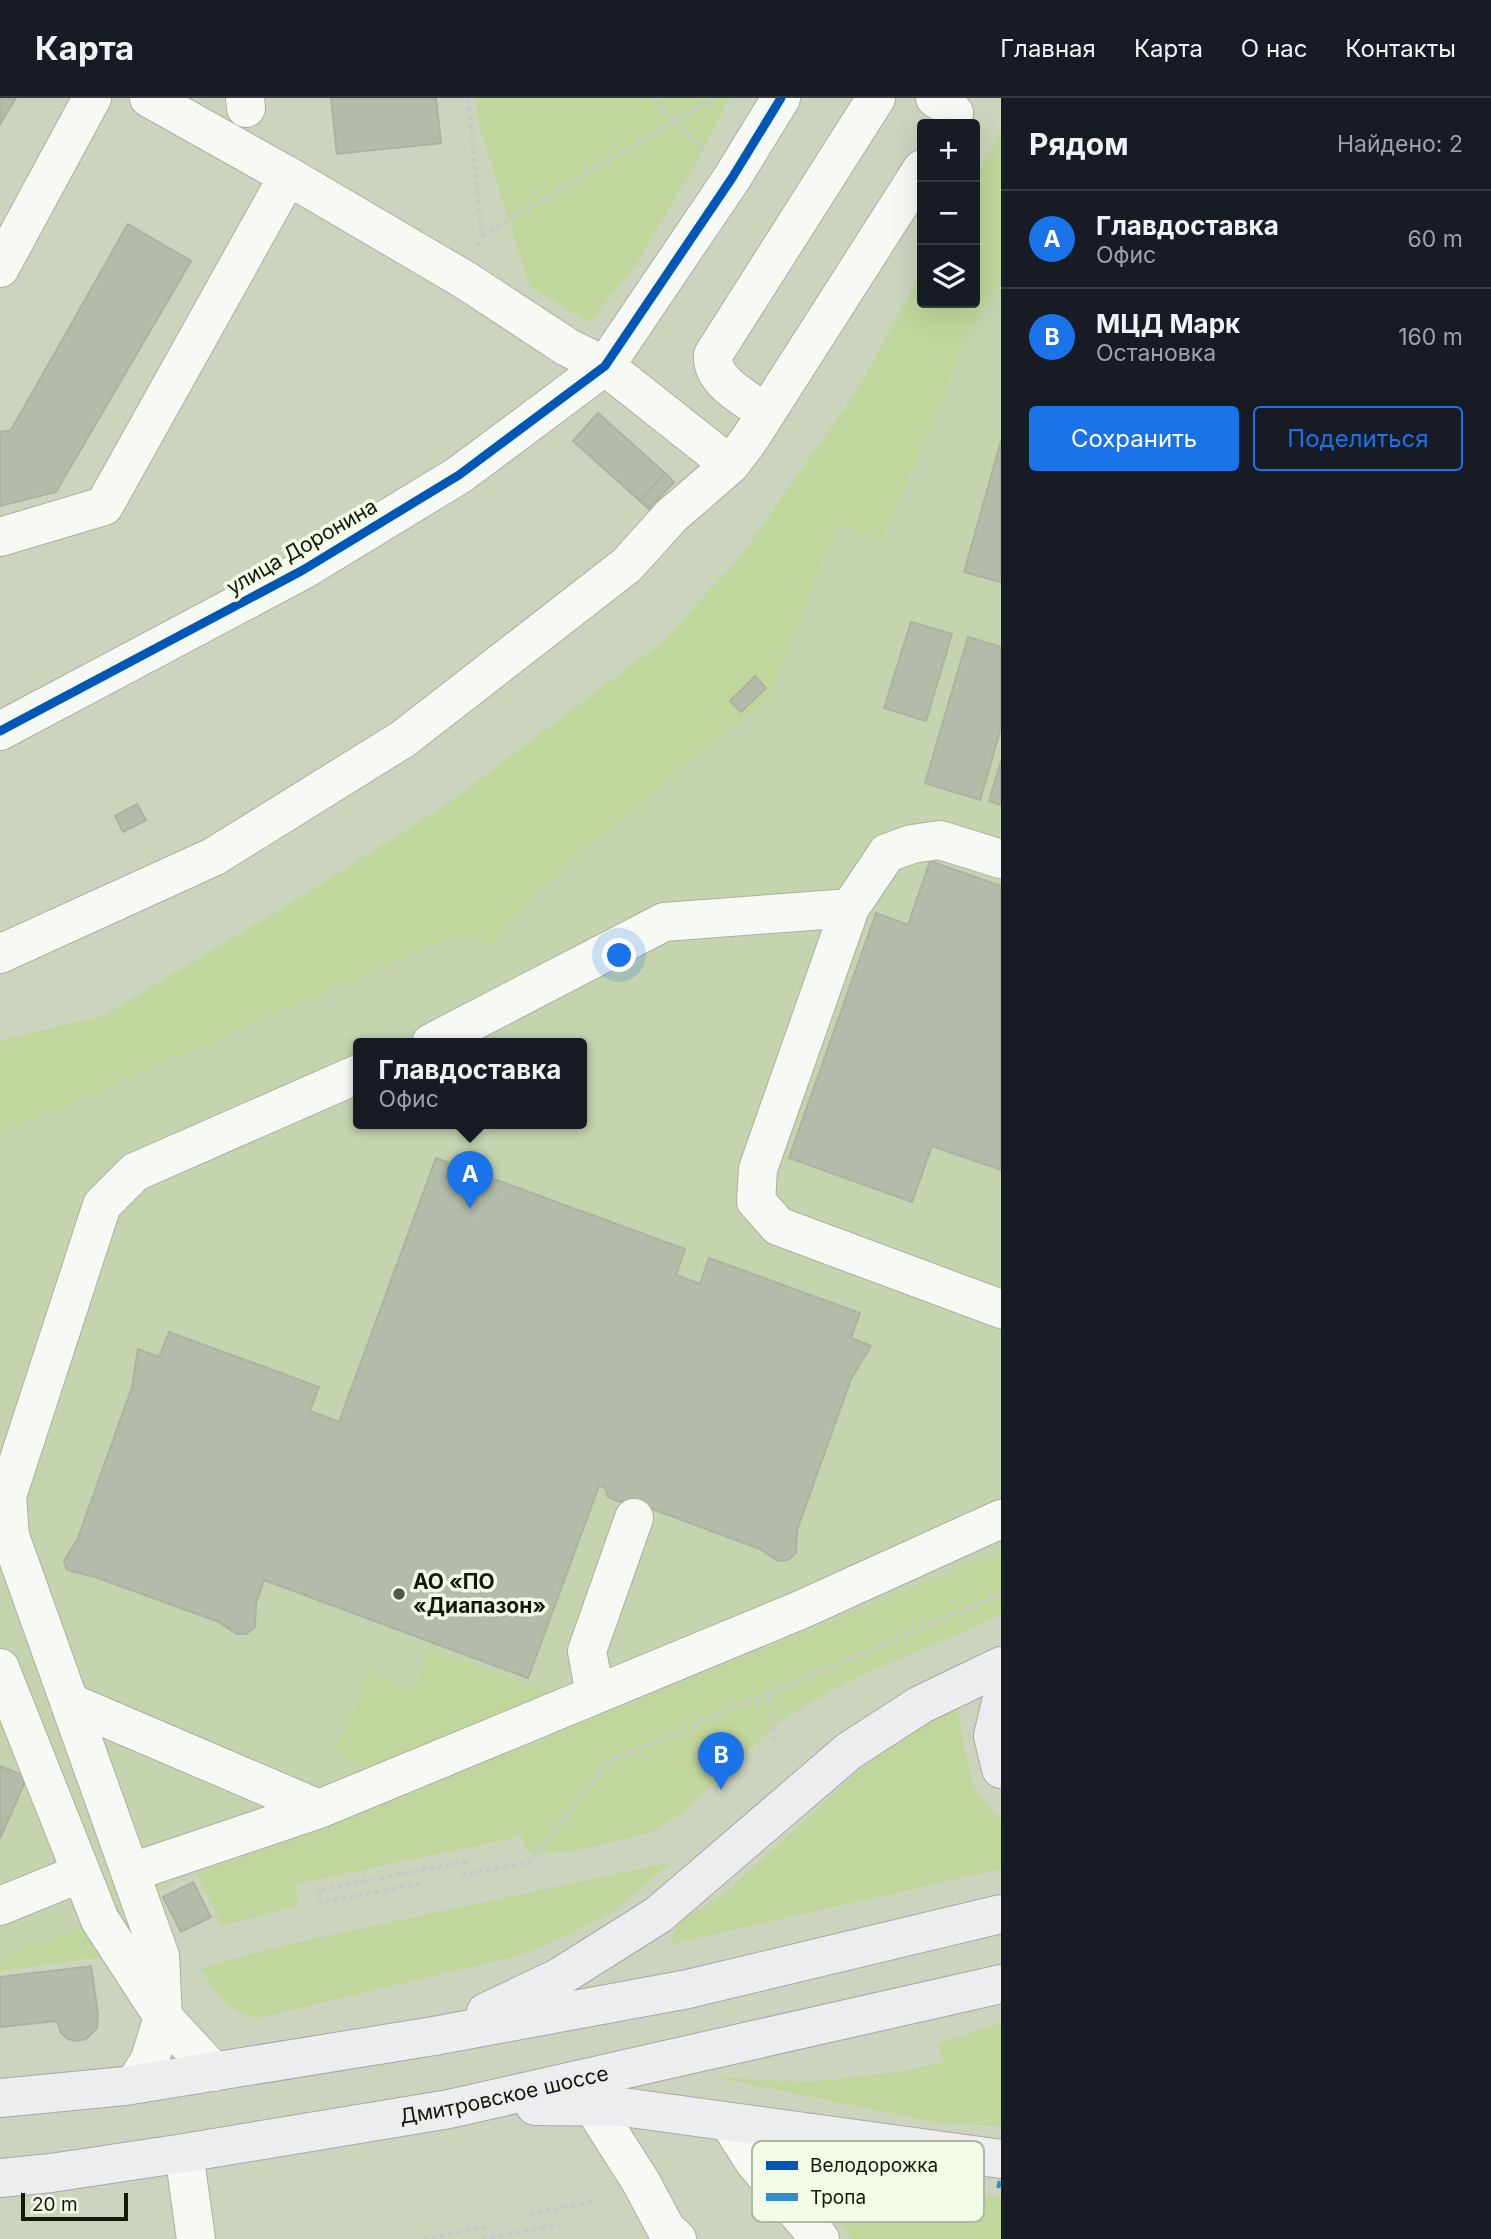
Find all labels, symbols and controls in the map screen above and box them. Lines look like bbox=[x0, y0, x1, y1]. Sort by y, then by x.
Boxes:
text: Карта bbox=[35, 28, 134, 68]
text: Главная bbox=[1000, 34, 1096, 63]
text: Карта bbox=[1134, 34, 1203, 63]
text: О нас bbox=[1241, 34, 1307, 63]
text: Контакты bbox=[1345, 34, 1456, 63]
map controls bbox=[917, 119, 980, 308]
button: + bbox=[917, 119, 980, 182]
text: Рядом bbox=[1029, 126, 1129, 162]
text: Найдено: 2 bbox=[1337, 130, 1463, 158]
button: − bbox=[917, 182, 980, 245]
text: Главдоставка bbox=[1096, 210, 1279, 241]
text: A bbox=[1043, 225, 1061, 253]
text: 60 m bbox=[1408, 225, 1463, 253]
text: Офис bbox=[1096, 241, 1156, 269]
button: layers bbox=[917, 245, 980, 308]
text: МЦД Марк bbox=[1096, 308, 1240, 339]
text: B bbox=[1044, 323, 1060, 351]
text: 160 m bbox=[1398, 323, 1463, 351]
text: Остановка bbox=[1096, 339, 1216, 367]
button: Сохранить bbox=[1029, 406, 1239, 471]
button: Поделиться bbox=[1253, 406, 1463, 471]
street label: улица Доронина bbox=[222, 493, 382, 600]
your location bbox=[602, 938, 636, 972]
popup bbox=[353, 1038, 587, 1129]
text: Главдоставка bbox=[379, 1054, 561, 1085]
text: Офис bbox=[379, 1085, 439, 1113]
pin: A bbox=[447, 1151, 493, 1209]
place label: АО «ПО «Диапазон» bbox=[413, 1569, 546, 1618]
marker: АО «ПО «Диапазон» bbox=[391, 1586, 407, 1602]
pin: B bbox=[698, 1732, 744, 1790]
street label: Дмитровское шоссе bbox=[398, 2060, 611, 2129]
legend bbox=[752, 2141, 984, 2222]
text: Велодорожка bbox=[810, 2154, 938, 2177]
text: Тропа bbox=[810, 2186, 866, 2209]
scale bar bbox=[21, 2190, 128, 2222]
text: 20 m bbox=[32, 2193, 78, 2216]

